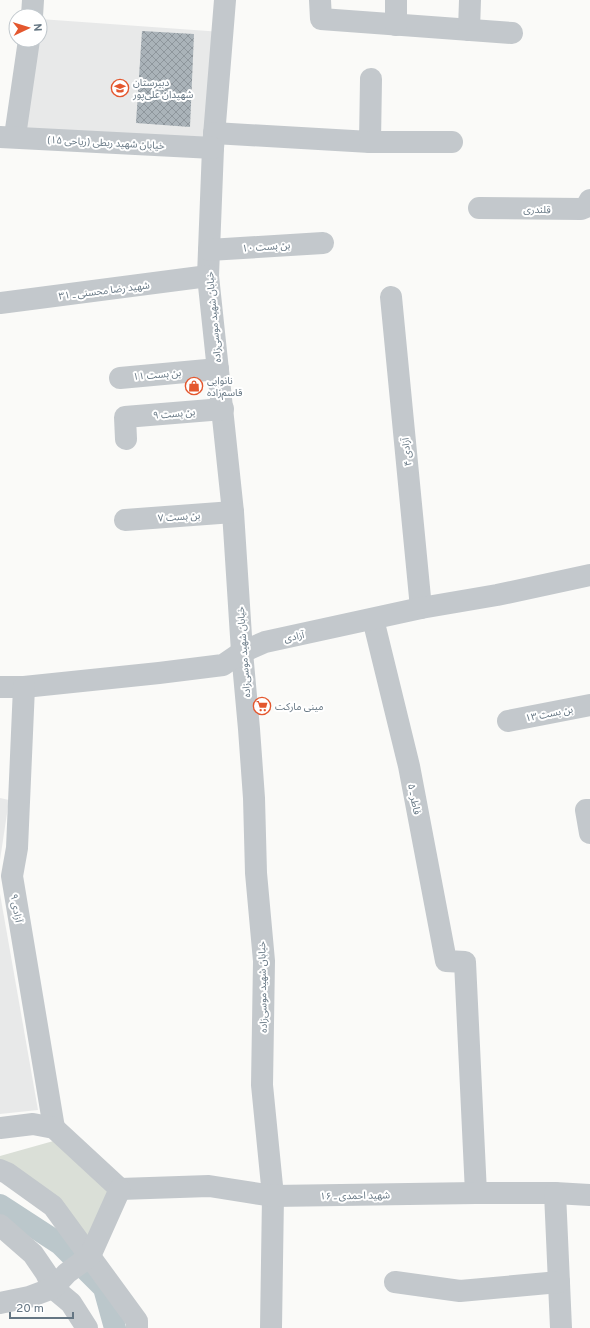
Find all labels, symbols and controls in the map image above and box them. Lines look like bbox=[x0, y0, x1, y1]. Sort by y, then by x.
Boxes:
north arrow bbox=[8, 8, 48, 48]
text: N bbox=[30, 23, 44, 32]
place label: دبیرستان شهیدان علی‌پور bbox=[132, 77, 193, 102]
school or university icon: دبیرستان شهیدان علی‌پور bbox=[110, 78, 130, 98]
street label: خیابان شهید ربطی (ریاحی ۱۵) bbox=[47, 134, 165, 153]
street label: قلندری bbox=[523, 204, 551, 217]
street label: بن بست ۱۰ bbox=[242, 239, 291, 256]
street label: خیابان شهید موسی‌زاده bbox=[204, 271, 225, 363]
street label: شهید رضا محسنی ـ ۳۱ bbox=[58, 279, 151, 304]
street label: بن بست ۱۱ bbox=[133, 367, 182, 384]
place label: نانوایی قاسم‌زاده bbox=[207, 375, 243, 400]
shop icon: نانوایی قاسم‌زاده bbox=[184, 376, 204, 396]
street label: بن بست ۹ bbox=[152, 406, 196, 423]
street label: آزادی ۴ bbox=[399, 436, 415, 467]
street label: بن بست ۷ bbox=[157, 510, 201, 525]
street label: خیابان شهید موسی‌زاده bbox=[235, 606, 254, 698]
street label: آزادی bbox=[283, 629, 307, 646]
supermarket icon: مینی مارکت bbox=[252, 696, 272, 716]
place label: مینی مارکت bbox=[275, 701, 324, 714]
street label: بن بست ۱۳ bbox=[524, 703, 575, 725]
street label: فاطر ـ ۵ bbox=[404, 783, 423, 816]
street label: آزادی ۹ bbox=[7, 893, 25, 925]
street label: خیابان شهید موسی‌زاده bbox=[256, 941, 271, 1033]
street label: شهید احمدی ـ ۱۶ bbox=[320, 1189, 390, 1204]
scale bar bbox=[10, 1294, 73, 1320]
text: 20 m bbox=[16, 1301, 44, 1317]

